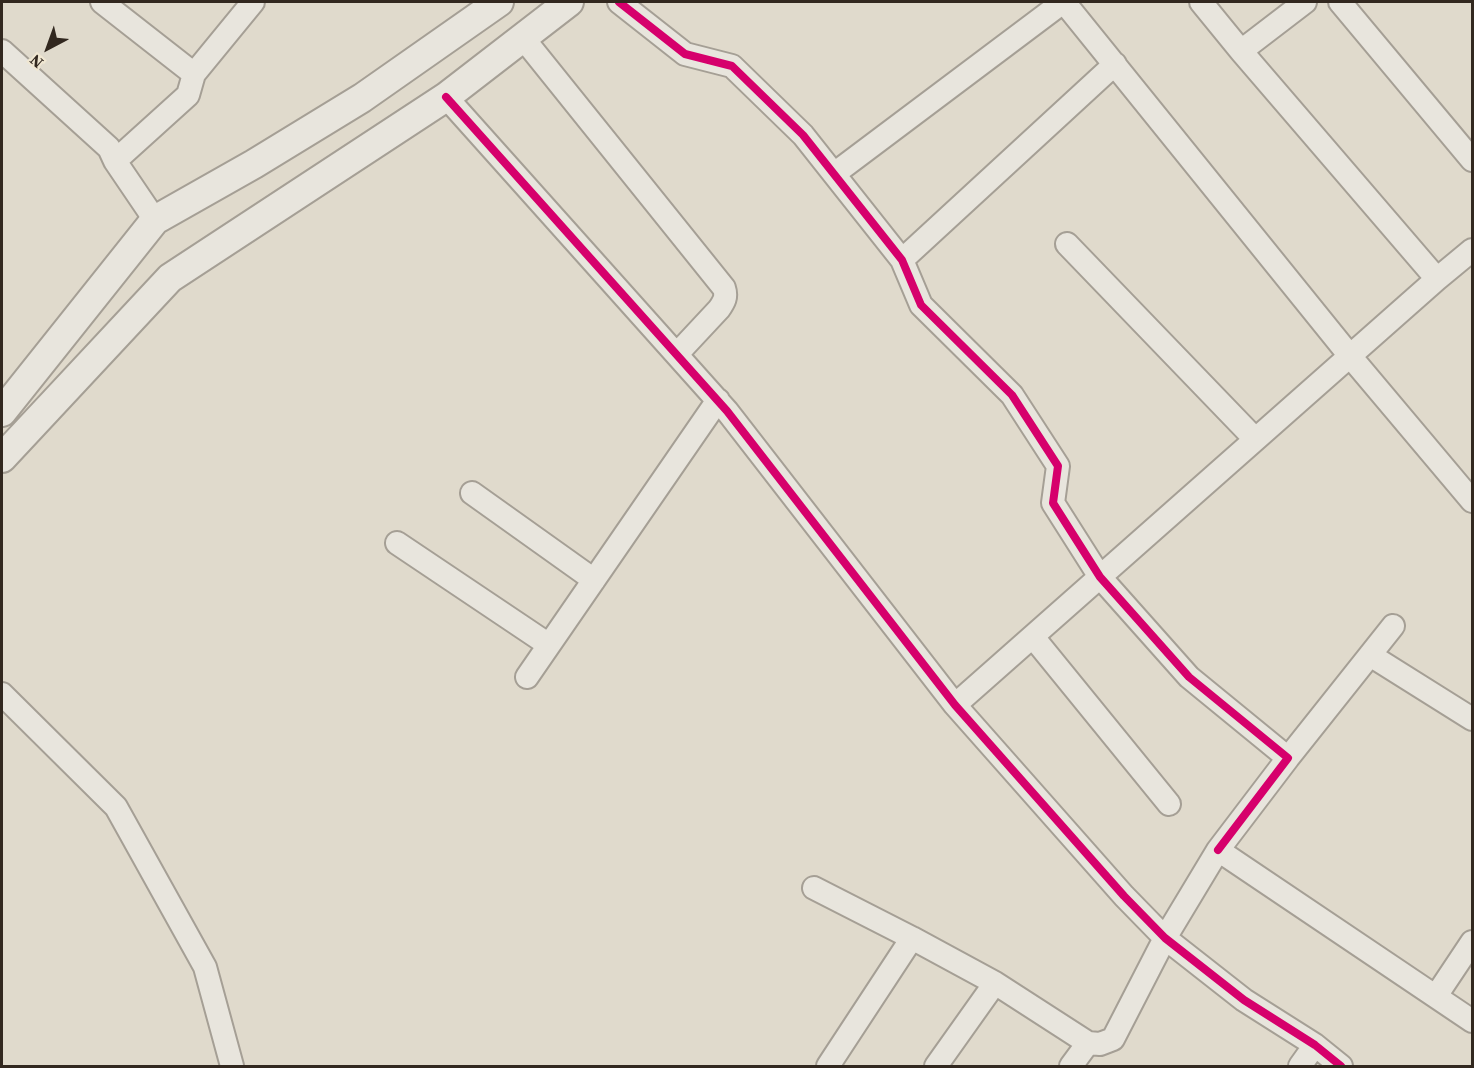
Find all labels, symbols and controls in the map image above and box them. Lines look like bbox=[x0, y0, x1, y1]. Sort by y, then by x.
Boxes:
north arrow bbox=[18, 18, 78, 78]
text: N bbox=[25, 49, 48, 74]

